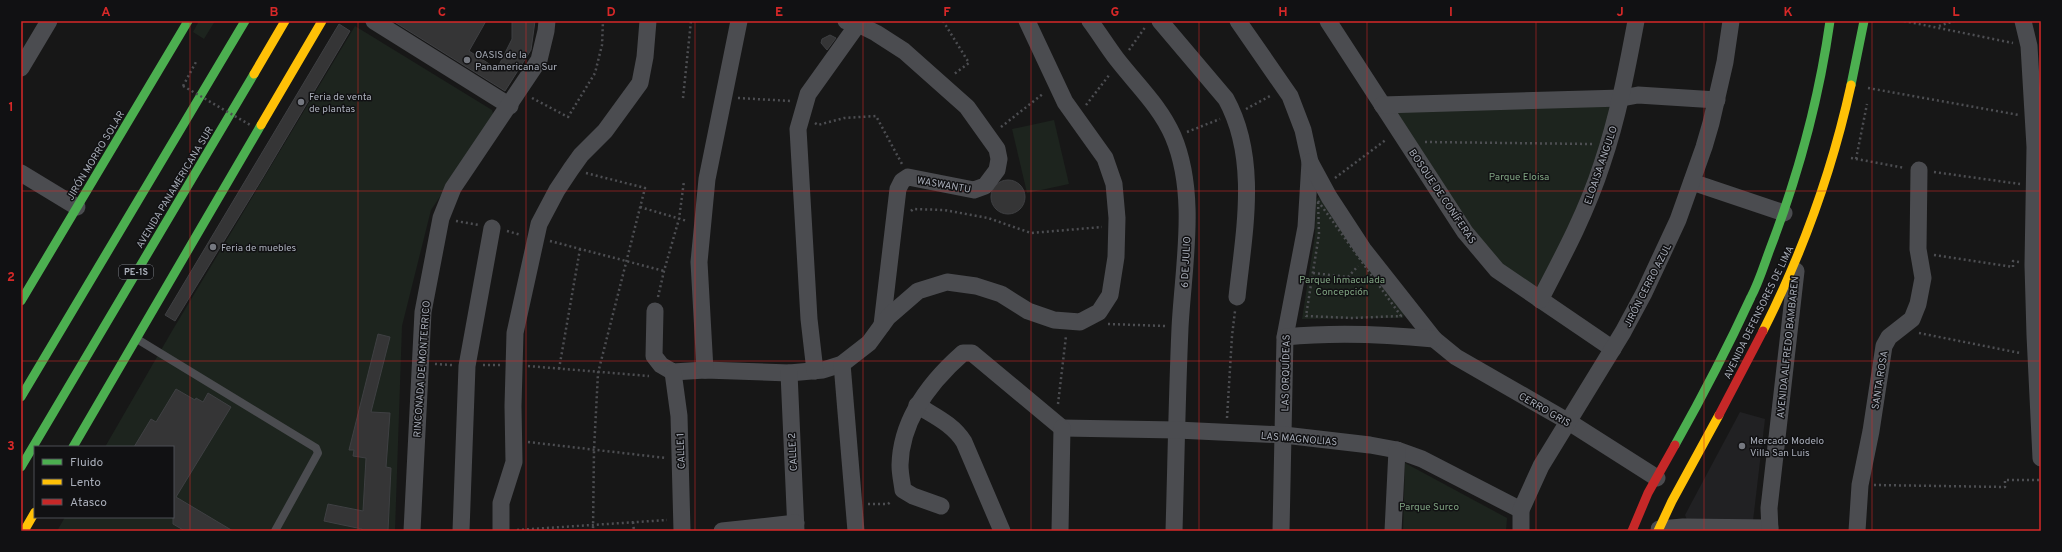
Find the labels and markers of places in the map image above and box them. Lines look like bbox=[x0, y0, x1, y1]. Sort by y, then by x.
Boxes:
place label: OASIS de la Panamericana Sur bbox=[475, 49, 557, 74]
marker: OASIS de la Panamericana Sur bbox=[462, 55, 472, 65]
place label: Feria de venta de plantas bbox=[309, 91, 372, 116]
marker: Feria de venta de plantas bbox=[296, 97, 306, 107]
marker: Feria de muebles bbox=[208, 242, 218, 252]
place label: Feria de muebles bbox=[221, 242, 297, 255]
place label: Mercado Modelo Villa San Luis bbox=[1750, 435, 1824, 460]
marker: Mercado Modelo Villa San Luis bbox=[1737, 441, 1747, 451]

